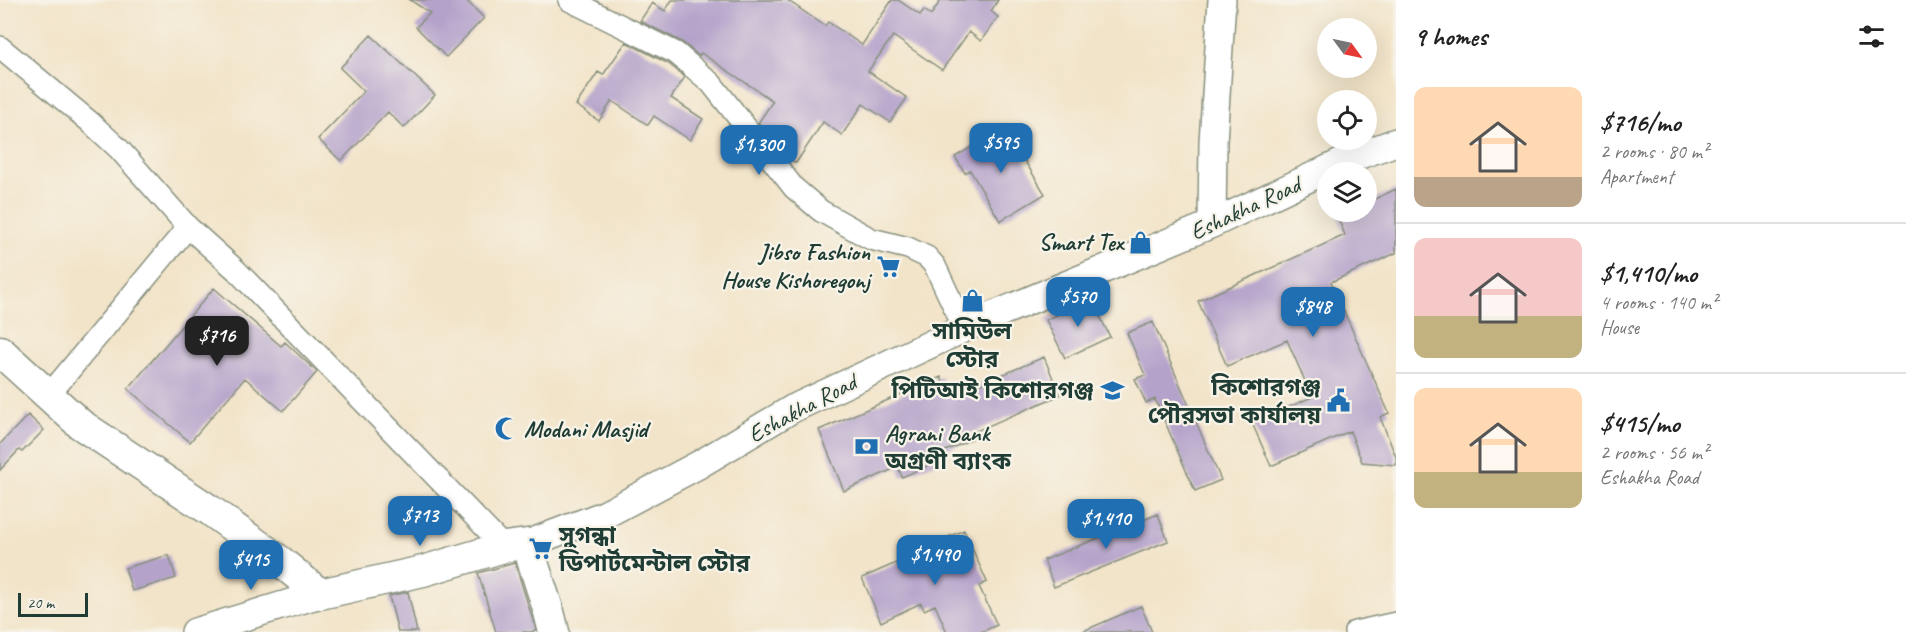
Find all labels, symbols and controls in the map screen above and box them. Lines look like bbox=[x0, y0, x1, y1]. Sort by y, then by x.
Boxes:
north arrow bbox=[1317, 18, 1377, 78]
map controls bbox=[1317, 18, 1377, 222]
text: 9 homes bbox=[1414, 20, 1487, 53]
icon: filters bbox=[1855, 20, 1888, 53]
button: locate bbox=[1317, 90, 1377, 150]
text: $716/mo bbox=[1600, 106, 1681, 139]
icon: home bbox=[1462, 111, 1534, 183]
pin: $595 bbox=[965, 123, 1037, 174]
pin: $1,300 bbox=[710, 125, 808, 176]
text: $595 bbox=[983, 130, 1019, 155]
text: $1,300 bbox=[735, 132, 783, 157]
text: 2 rooms · 80 m² bbox=[1600, 139, 1708, 164]
button: layers bbox=[1317, 162, 1377, 222]
text: Apartment bbox=[1600, 164, 1673, 189]
street label: Eshakha Road bbox=[1185, 168, 1308, 247]
place label: Smart Tex bbox=[1039, 227, 1125, 257]
shop icon: Smart Tex bbox=[1128, 229, 1154, 255]
place label: Jibso Fashion House Kishoregonj bbox=[721, 237, 873, 295]
supermarket icon: Jibso Fashion House Kishoregonj bbox=[875, 253, 901, 279]
text: $1,410/mo bbox=[1600, 257, 1697, 290]
icon: home bbox=[1462, 262, 1534, 334]
pin: $570 bbox=[1042, 277, 1114, 328]
text: $570 bbox=[1060, 284, 1096, 309]
pin: $848 bbox=[1277, 287, 1349, 338]
shop icon: সামিউল স্টোর bbox=[959, 288, 985, 314]
text: 4 rooms · 140 m² bbox=[1600, 290, 1717, 315]
text: $848 bbox=[1295, 294, 1331, 319]
text: House bbox=[1600, 315, 1639, 340]
pin: $716 bbox=[181, 316, 253, 367]
place label: সামিউল স্টোর bbox=[931, 316, 1013, 374]
text: $716 bbox=[199, 323, 235, 348]
street label: Eshakha Road bbox=[743, 365, 865, 449]
place label: কিশোরগঞ্জ পৌরসভা কার্যালয় bbox=[1148, 372, 1322, 430]
place label: পিটিআই কিশোরগঞ্জ bbox=[890, 375, 1094, 405]
school or university icon: পিটিআই কিশোরগঞ্জ bbox=[1099, 377, 1125, 403]
public building icon: কিশোরগঞ্জ পৌরসভা কার্যালয় bbox=[1326, 388, 1352, 414]
text: $415/mo bbox=[1600, 407, 1680, 440]
icon: home bbox=[1462, 412, 1534, 484]
place label: Modani Masjid bbox=[524, 414, 652, 444]
mosque icon: Modani Masjid bbox=[493, 416, 519, 442]
place label: Agrani Bank অগ্রণী ব্যাংক bbox=[884, 418, 1012, 476]
bank icon: Agrani Bank অগ্রণী ব্যাংক bbox=[854, 434, 880, 460]
text: 2 rooms · 56 m² bbox=[1600, 440, 1708, 465]
text: Eshakha Road bbox=[1600, 465, 1699, 490]
pin: $713 bbox=[384, 496, 456, 547]
pin: $1,410 bbox=[1057, 499, 1155, 550]
text: $713 bbox=[402, 503, 438, 528]
text: $1,410 bbox=[1082, 506, 1130, 531]
place label: সুগন্ধা ডিপার্টমেন্টাল স্টোর bbox=[558, 520, 750, 578]
pin: $1,490 bbox=[886, 535, 984, 586]
supermarket icon: সুগন্ধা ডিপার্টমেন্টাল স্টোর bbox=[528, 536, 554, 562]
pin: $415 bbox=[215, 540, 287, 591]
text: $1,490 bbox=[911, 542, 959, 567]
text: $415 bbox=[233, 547, 269, 572]
scale bar bbox=[18, 590, 88, 618]
text: 20 m bbox=[27, 593, 54, 613]

